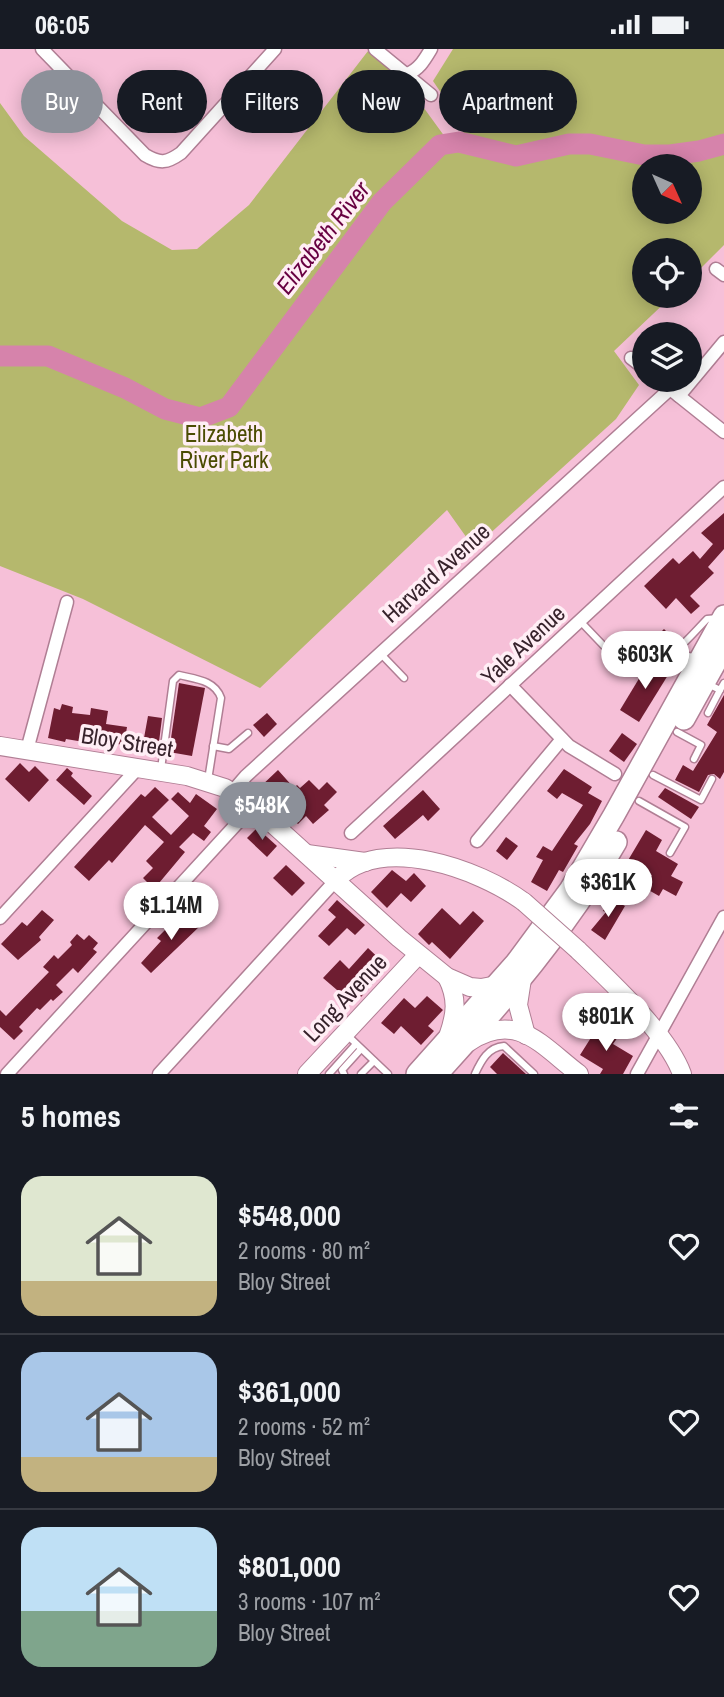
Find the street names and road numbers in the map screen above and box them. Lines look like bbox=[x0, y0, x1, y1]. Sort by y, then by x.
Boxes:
street label: Harvard Avenue bbox=[375, 516, 496, 629]
street label: Yale Avenue bbox=[474, 598, 571, 692]
street label: Bloy Street bbox=[79, 719, 175, 764]
street label: Long Avenue bbox=[296, 947, 393, 1048]

